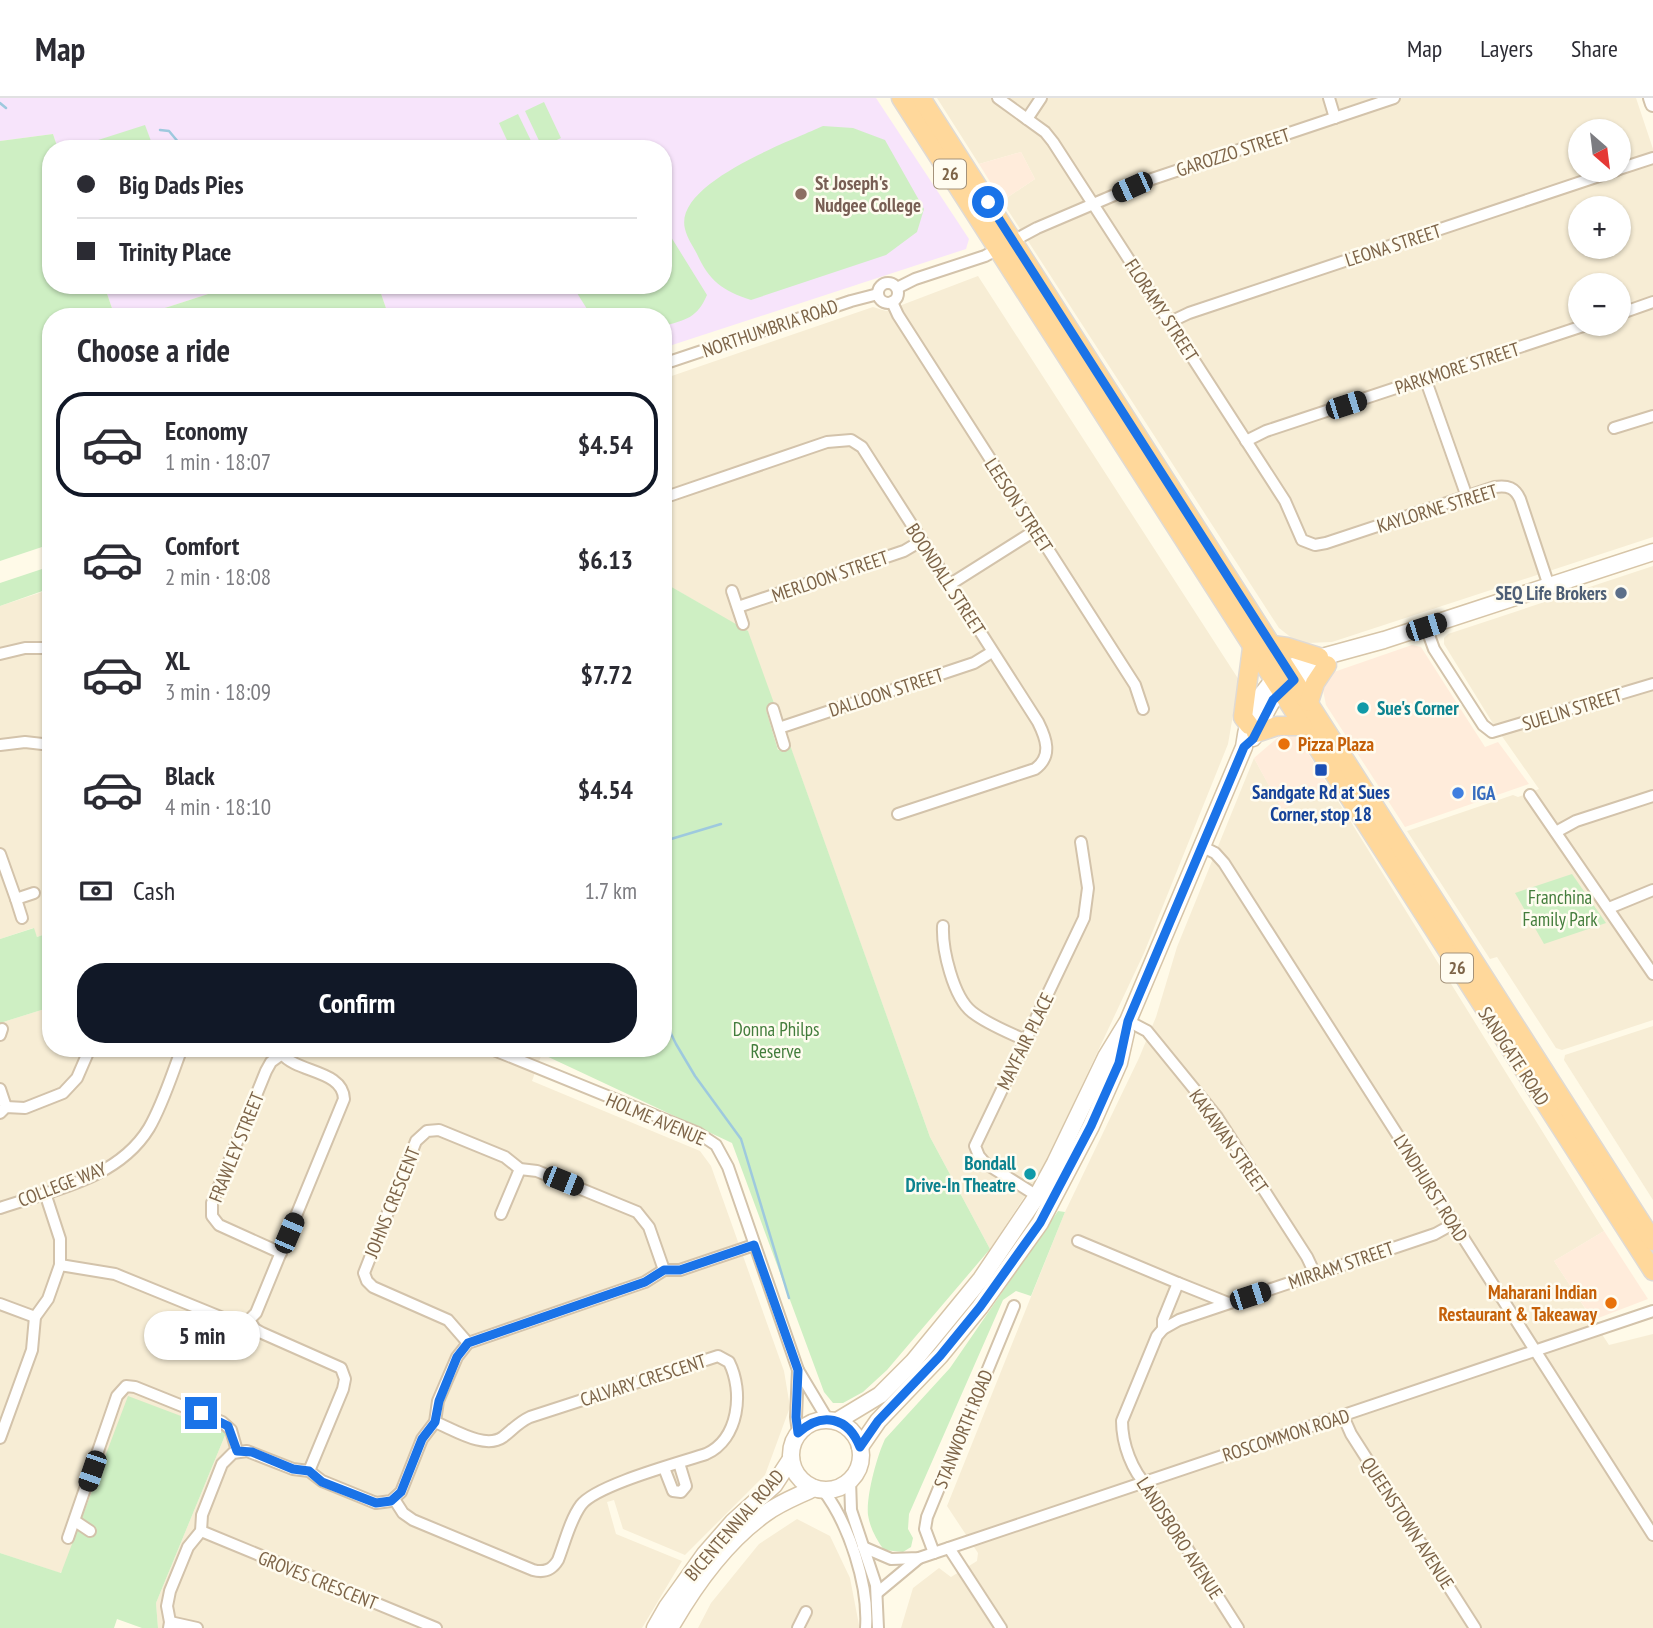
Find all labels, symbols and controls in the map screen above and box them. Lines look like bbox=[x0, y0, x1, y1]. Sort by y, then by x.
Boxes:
text: Map bbox=[35, 27, 85, 70]
text: Map bbox=[1407, 33, 1442, 64]
text: Layers bbox=[1480, 33, 1533, 64]
text: Share bbox=[1571, 33, 1618, 64]
north arrow bbox=[1568, 119, 1631, 182]
map controls bbox=[1568, 119, 1631, 336]
street label: GAROZZO STREET bbox=[1173, 122, 1293, 182]
road number: 26 bbox=[934, 160, 966, 188]
text: Big Dads Pies bbox=[119, 168, 244, 201]
car bbox=[1109, 169, 1156, 205]
place label: St Joseph's Nudgee College bbox=[815, 171, 921, 217]
marker: St Joseph's Nudgee College bbox=[793, 186, 809, 202]
route start bbox=[972, 186, 1004, 218]
button: + bbox=[1568, 196, 1631, 259]
street label: LEONA STREET bbox=[1342, 218, 1445, 272]
text: Trinity Place bbox=[119, 235, 231, 268]
street label: FLORAMY STREET bbox=[1120, 254, 1204, 366]
button: − bbox=[1568, 273, 1631, 336]
street label: NORTHUMBRIA ROAD bbox=[699, 294, 841, 362]
text: Choose a ride bbox=[77, 329, 230, 371]
street label: PARKMORE STREET bbox=[1392, 336, 1523, 399]
car bbox=[1323, 389, 1370, 421]
icon: car bbox=[81, 413, 144, 476]
text: Economy bbox=[165, 414, 247, 447]
text: $4.54 bbox=[578, 428, 633, 461]
text: 1 min · 18:07 bbox=[165, 447, 271, 476]
street label: LEESON STREET bbox=[980, 453, 1059, 557]
street label: KAYLORNE STREET bbox=[1374, 478, 1501, 538]
street label: BOONDALL STREET bbox=[901, 519, 991, 640]
icon: car bbox=[81, 528, 144, 591]
text: Comfort bbox=[165, 529, 239, 562]
text: $6.13 bbox=[578, 543, 633, 576]
street label: MERLOON STREET bbox=[768, 545, 892, 607]
text: 2 min · 18:08 bbox=[165, 562, 271, 591]
place label: SEQ Life Brokers bbox=[1496, 581, 1607, 605]
marker: SEQ Life Brokers bbox=[1613, 585, 1629, 601]
car bbox=[1403, 611, 1450, 643]
icon: car bbox=[81, 643, 144, 706]
text: XL bbox=[165, 644, 190, 677]
text: $7.72 bbox=[580, 658, 633, 691]
street label: DALLOON STREET bbox=[826, 662, 947, 722]
text: 3 min · 18:09 bbox=[165, 677, 271, 706]
street label: SUELIN STREET bbox=[1519, 682, 1625, 736]
place label: Sue's Corner bbox=[1377, 696, 1459, 720]
marker: Sue's Corner bbox=[1355, 700, 1371, 716]
place label: Pizza Plaza bbox=[1298, 732, 1374, 756]
marker: Pizza Plaza bbox=[1276, 736, 1292, 752]
icon: car bbox=[81, 758, 144, 821]
text: Black bbox=[165, 759, 215, 792]
marker: Sandgate Rd at Sues Corner, stop 18 bbox=[1313, 762, 1329, 778]
text: $4.54 bbox=[578, 773, 633, 806]
place label: Sandgate Rd at Sues Corner, stop 18 bbox=[1252, 780, 1390, 826]
place label: IGA bbox=[1472, 781, 1496, 805]
marker: IGA bbox=[1450, 785, 1466, 801]
text: 4 min · 18:10 bbox=[165, 792, 271, 821]
icon: cash bbox=[77, 872, 115, 910]
text: Cash bbox=[133, 874, 175, 907]
text: 1.7 km bbox=[584, 876, 637, 905]
park label: Franchina Family Park bbox=[1522, 885, 1598, 931]
road number: 26 bbox=[1441, 954, 1473, 982]
button: Confirm bbox=[77, 963, 637, 1043]
street label: MAYFAIR PLACE bbox=[991, 989, 1059, 1093]
street label: SANDGATE ROAD bbox=[1473, 1002, 1555, 1110]
park label: Donna Philps Reserve bbox=[733, 1017, 819, 1063]
street label: KAKAWAN STREET bbox=[1184, 1084, 1274, 1198]
street label: HOLME AVENUE bbox=[603, 1087, 709, 1151]
street label: FRAWLEY STREET bbox=[203, 1088, 269, 1206]
street label: LYNDHURST ROAD bbox=[1389, 1130, 1473, 1246]
street label: JOHNS CRESCENT bbox=[359, 1143, 425, 1262]
place label: Bondall Drive-In Theatre bbox=[906, 1151, 1016, 1197]
street label: COLLEGE WAY bbox=[14, 1156, 110, 1212]
car bbox=[540, 1163, 587, 1199]
marker: Bondall Drive-In Theatre bbox=[1022, 1166, 1038, 1182]
car bbox=[272, 1210, 307, 1256]
street label: MIRRAM STREET bbox=[1285, 1236, 1397, 1294]
car bbox=[1227, 1280, 1274, 1312]
place label: Maharani Indian Restaurant & Takeaway bbox=[1439, 1280, 1597, 1326]
marker: Maharani Indian Restaurant & Takeaway bbox=[1603, 1295, 1619, 1311]
callout: 5 min bbox=[143, 1312, 259, 1360]
text: 5 min bbox=[179, 1321, 225, 1350]
street label: CALVARY CRESCENT bbox=[577, 1348, 709, 1412]
street label: STANWORTH ROAD bbox=[928, 1366, 998, 1492]
route end bbox=[185, 1397, 217, 1429]
street label: ROSCOMMON ROAD bbox=[1219, 1403, 1353, 1467]
car bbox=[76, 1448, 109, 1494]
street label: QUEENSTOWN AVENUE bbox=[1356, 1452, 1460, 1594]
street label: BICENTENNIAL ROAD bbox=[679, 1464, 789, 1586]
street label: LANDSBORO AVENUE bbox=[1132, 1472, 1228, 1604]
street label: GROVES CRESCENT bbox=[255, 1545, 382, 1615]

